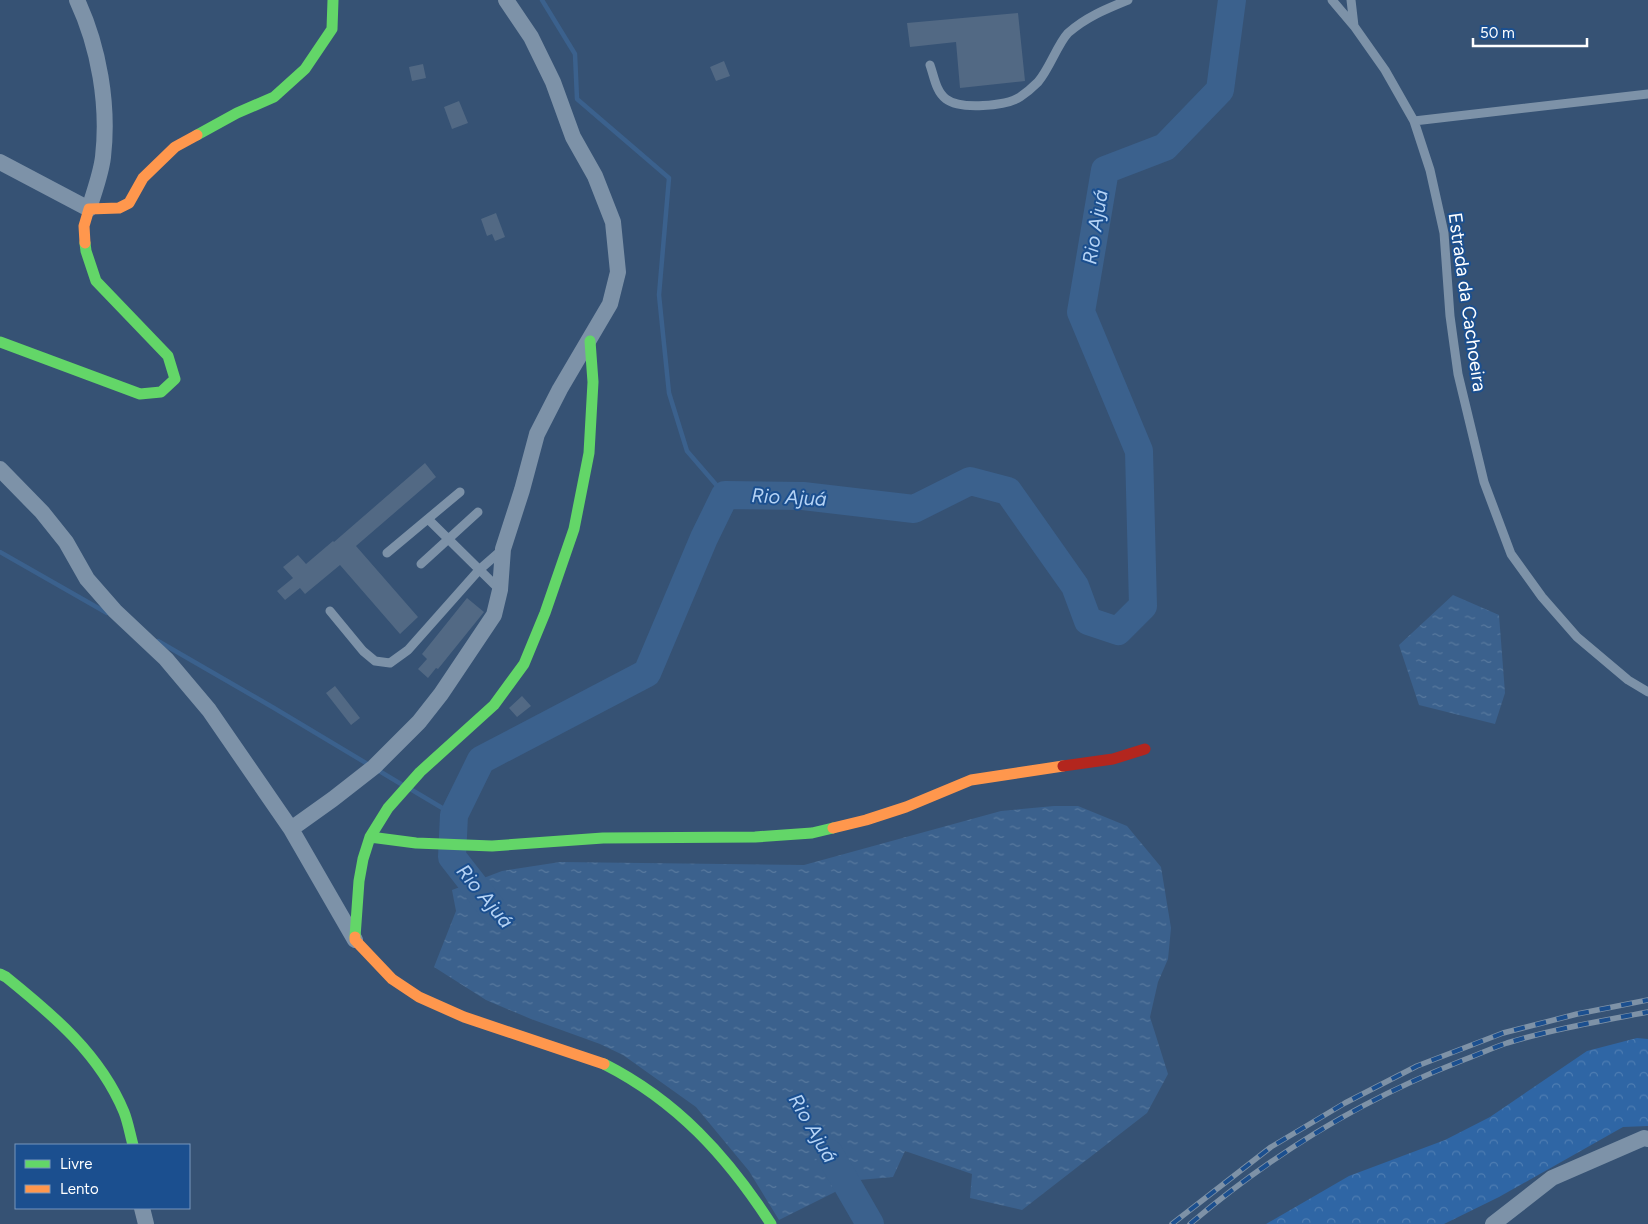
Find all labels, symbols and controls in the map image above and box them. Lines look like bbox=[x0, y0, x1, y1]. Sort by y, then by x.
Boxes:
scale bar bbox=[1473, 15, 1587, 47]
text: 50 m bbox=[1480, 24, 1515, 42]
water label: Rio Ajuá bbox=[1077, 188, 1113, 266]
street label: Estrada da Cachoeira bbox=[1444, 211, 1491, 393]
water label: Rio Ajuá bbox=[751, 483, 828, 511]
water label: Rio Ajuá bbox=[452, 859, 519, 933]
water label: Rio Ajuá bbox=[784, 1089, 842, 1167]
legend bbox=[15, 1144, 190, 1209]
text: Livre bbox=[60, 1155, 92, 1173]
text: Lento bbox=[60, 1180, 99, 1198]

